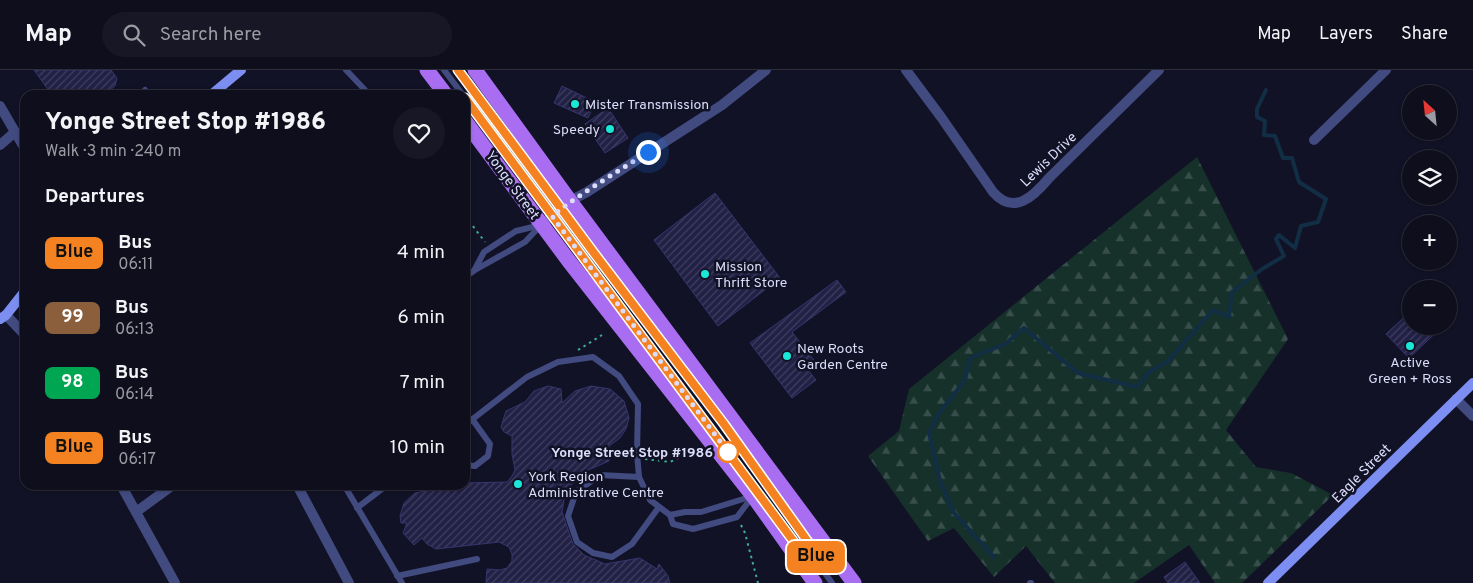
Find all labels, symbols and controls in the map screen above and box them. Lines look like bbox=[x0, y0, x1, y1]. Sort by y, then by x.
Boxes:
search box bbox=[102, 12, 452, 57]
text: Map bbox=[25, 20, 72, 50]
icon: search bbox=[120, 21, 148, 49]
text: Search here bbox=[160, 23, 261, 47]
text: Map bbox=[1257, 23, 1291, 46]
text: Layers bbox=[1319, 23, 1373, 46]
text: Share bbox=[1401, 23, 1448, 46]
north arrow bbox=[1402, 85, 1458, 140]
map controls bbox=[1402, 85, 1457, 335]
place label: Mister Transmission bbox=[585, 97, 709, 114]
marker: Mister Transmission bbox=[569, 98, 581, 110]
button: heart bbox=[393, 107, 445, 159]
text: Yonge Street Stop #1986 bbox=[45, 108, 326, 138]
place label: Speedy bbox=[553, 122, 600, 139]
marker: Speedy bbox=[604, 123, 616, 135]
street label: Lewis Drive bbox=[1017, 129, 1081, 191]
your location bbox=[636, 140, 661, 165]
text: Walk · 3 min · 240 m bbox=[45, 142, 181, 162]
street label: Yonge Street bbox=[481, 148, 542, 224]
button: layers bbox=[1402, 150, 1457, 205]
text: Departures bbox=[45, 185, 145, 209]
button: + bbox=[1402, 215, 1457, 270]
text: Bus bbox=[118, 231, 152, 255]
text: Blue bbox=[55, 241, 93, 264]
text: 4 min bbox=[397, 241, 445, 265]
text: 06:11 bbox=[118, 255, 154, 275]
place label: Mission Thrift Store bbox=[715, 259, 787, 292]
marker: Mission Thrift Store bbox=[699, 268, 711, 280]
button: − bbox=[1402, 280, 1457, 335]
text: Bus bbox=[115, 296, 149, 320]
text: 99 bbox=[61, 306, 84, 329]
text: 6 min bbox=[398, 306, 445, 330]
text: 06:13 bbox=[115, 320, 154, 340]
marker: Active Green + Ross bbox=[1404, 340, 1416, 352]
place label: New Roots Garden Centre bbox=[797, 341, 888, 374]
marker: New Roots Garden Centre bbox=[781, 350, 793, 362]
place label: Active Green + Ross bbox=[1368, 355, 1452, 388]
text: Bus bbox=[115, 361, 149, 385]
text: 98 bbox=[61, 371, 84, 394]
text: 7 min bbox=[400, 371, 445, 395]
text: 06:14 bbox=[115, 385, 154, 405]
text: Bus bbox=[118, 426, 152, 450]
text: Blue bbox=[55, 436, 93, 459]
text: 10 min bbox=[390, 436, 445, 460]
marker: Yonge Street Stop #1986 bbox=[717, 441, 739, 463]
street label: Eagle Street bbox=[1329, 441, 1395, 507]
place label: Yonge Street Stop #1986 bbox=[551, 445, 713, 462]
text: 06:17 bbox=[118, 450, 156, 470]
place label: York Region Administrative Centre bbox=[528, 469, 664, 502]
marker: York Region Administrative Centre bbox=[512, 478, 524, 490]
line badge: Blue bbox=[781, 541, 851, 573]
text: Blue bbox=[797, 545, 835, 568]

